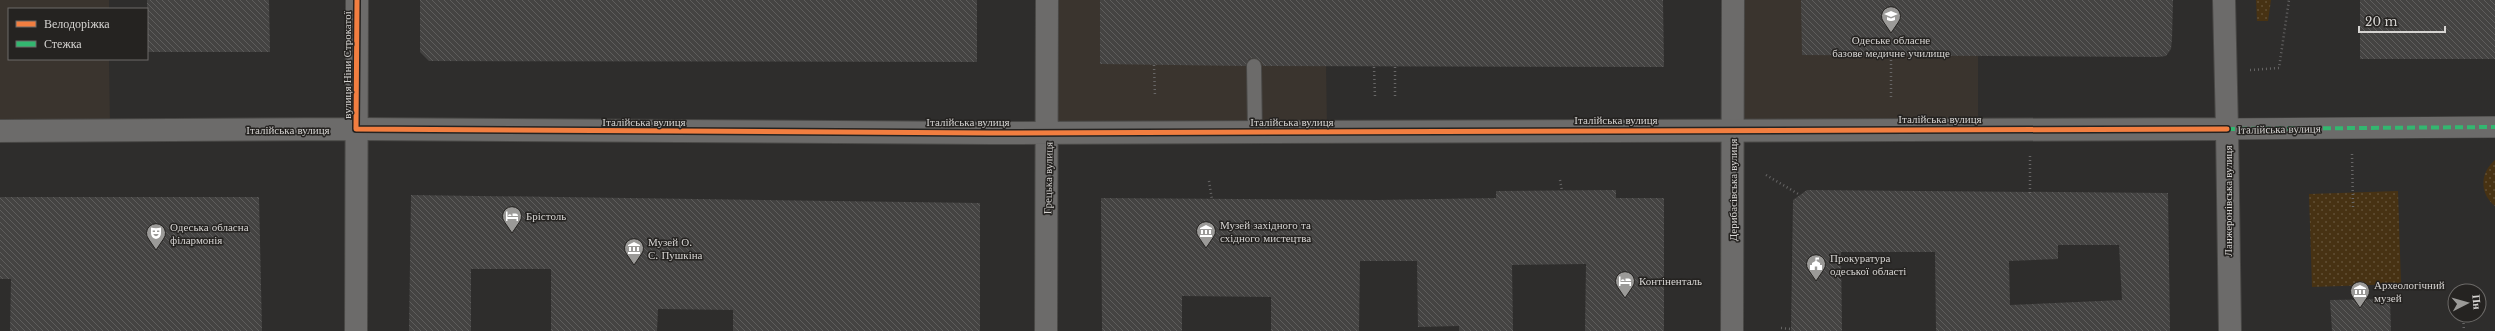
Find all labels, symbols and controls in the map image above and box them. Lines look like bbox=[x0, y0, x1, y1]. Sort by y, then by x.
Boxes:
school or university icon: Одеське обласне базове медичне училище bbox=[1880, 5, 1902, 33]
legend bbox=[8, 8, 148, 60]
scale bar bbox=[2359, 8, 2445, 34]
street label: вулиця Ніни Строкатої bbox=[340, 10, 354, 119]
text: 20 m bbox=[2365, 14, 2397, 29]
text: Велодоріжка bbox=[44, 16, 110, 31]
place label: Одеське обласне базове медичне училище bbox=[1832, 33, 1950, 60]
text: Стежка bbox=[44, 36, 82, 51]
street label: Італійська вулиця bbox=[1898, 112, 1982, 126]
street label: Італійська вулиця bbox=[1574, 113, 1658, 127]
street label: Італійська вулиця bbox=[602, 115, 686, 129]
street label: Італійська вулиця bbox=[926, 115, 1010, 129]
street label: Італійська вулиця bbox=[1250, 115, 1334, 129]
street label: Італійська вулиця bbox=[2237, 121, 2321, 137]
street label: Італійська вулиця bbox=[246, 123, 330, 137]
street label: Дерибасівська вулиця bbox=[1726, 139, 1740, 241]
street label: Грецька вулиця bbox=[1040, 142, 1056, 214]
street label: Ланжеронівська вулиця bbox=[2221, 146, 2235, 256]
hotel icon: Брістоль bbox=[501, 205, 523, 233]
place label: Брістоль bbox=[526, 209, 566, 223]
place label: Музей західного та східного мистецтва bbox=[1220, 218, 1311, 245]
place label: Одеська обласна філармонія bbox=[170, 220, 249, 247]
museum icon: Музей західного та східного мистецтва bbox=[1195, 220, 1217, 248]
theatre icon: Одеська обласна філармонія bbox=[145, 222, 167, 250]
place label: Музей О. С. Пушкіна bbox=[648, 235, 703, 262]
museum icon: Музей О. С. Пушкіна bbox=[623, 237, 645, 265]
place label: Прокуратура одеської області bbox=[1830, 251, 1906, 278]
public building icon: Прокуратура одеської області bbox=[1805, 253, 1827, 281]
hotel icon: Контіненталь bbox=[1614, 270, 1636, 298]
place label: Контіненталь bbox=[1639, 274, 1702, 288]
place label: Археологічний музей bbox=[2374, 278, 2445, 305]
museum icon: Археологічний музей bbox=[2349, 280, 2371, 308]
north arrow bbox=[2447, 283, 2487, 323]
text: Пн bbox=[2469, 294, 2485, 311]

